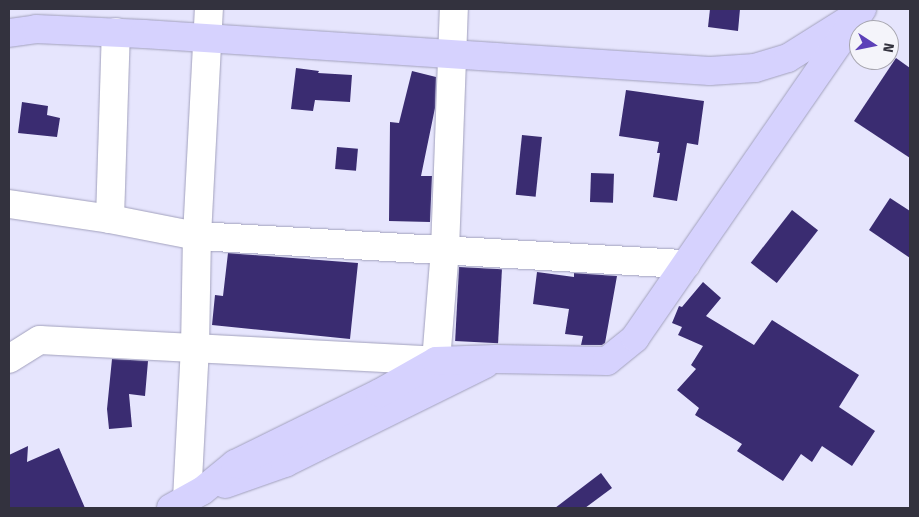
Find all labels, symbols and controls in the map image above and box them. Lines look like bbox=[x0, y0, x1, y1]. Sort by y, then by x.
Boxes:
north arrow bbox=[849, 20, 899, 70]
text: N bbox=[879, 42, 897, 54]

